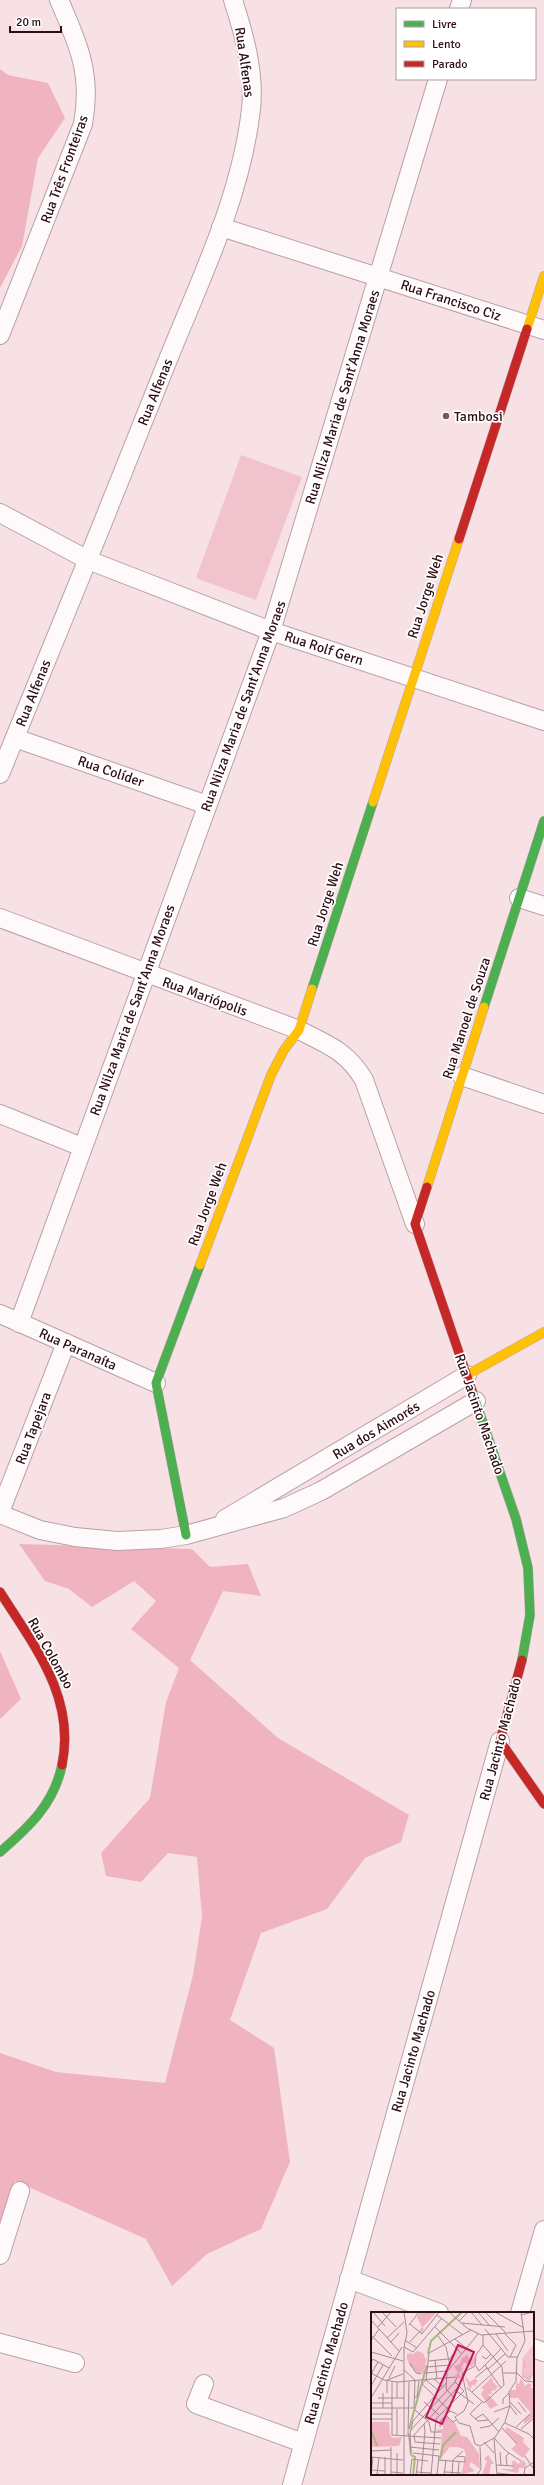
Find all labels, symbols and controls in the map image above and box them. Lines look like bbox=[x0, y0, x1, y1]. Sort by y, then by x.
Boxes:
scale bar bbox=[10, 8, 61, 34]
legend bbox=[396, 8, 536, 80]
text: 20 m bbox=[16, 15, 41, 30]
text: Livre bbox=[432, 17, 457, 32]
street label: Rua Alfenas bbox=[231, 26, 258, 98]
text: Lento bbox=[432, 37, 461, 52]
text: Parado bbox=[432, 57, 468, 72]
street label: Rua Três Fronteiras bbox=[37, 113, 92, 226]
street label: Rua Francisco Ciz bbox=[398, 276, 503, 325]
street label: Rua Nilza Maria de Sant'Anna Moraes bbox=[302, 288, 383, 506]
street label: Rua Alfenas bbox=[134, 356, 177, 428]
place label: Tambosi bbox=[454, 408, 503, 425]
marker: Tambosi bbox=[441, 411, 451, 421]
street label: Rua Jorge Weh bbox=[404, 552, 447, 641]
street label: Rua Nilza Maria de Sant'Anna Moraes bbox=[197, 598, 290, 814]
street label: Rua Rolf Gern bbox=[282, 628, 365, 669]
street label: Rua Alfenas bbox=[12, 657, 55, 729]
street label: Rua Colíder bbox=[75, 752, 147, 791]
street label: Rua Jorge Weh bbox=[304, 860, 347, 949]
street label: Rua Nilza Maria de Sant'Anna Moraes bbox=[86, 902, 179, 1118]
street label: Rua Manoel de Souza bbox=[439, 955, 494, 1081]
street label: Rua Mariópolis bbox=[160, 973, 250, 1020]
street label: Rua Jorge Weh bbox=[184, 1160, 231, 1248]
street label: Rua Paranaíta bbox=[36, 1325, 119, 1374]
street label: Rua Jacinto Machado bbox=[451, 1352, 508, 1477]
street label: Rua Tapejara bbox=[12, 1389, 55, 1467]
street label: Rua dos Aimorés bbox=[330, 1398, 423, 1463]
street label: Rua Colombo bbox=[24, 1615, 77, 1692]
street label: Rua Jacinto Machado bbox=[476, 1676, 525, 1802]
street label: Rua Jacinto Machado bbox=[388, 1988, 439, 2114]
street label: Rua Jacinto Machado bbox=[301, 2300, 352, 2426]
inset map bbox=[371, 2312, 534, 2475]

